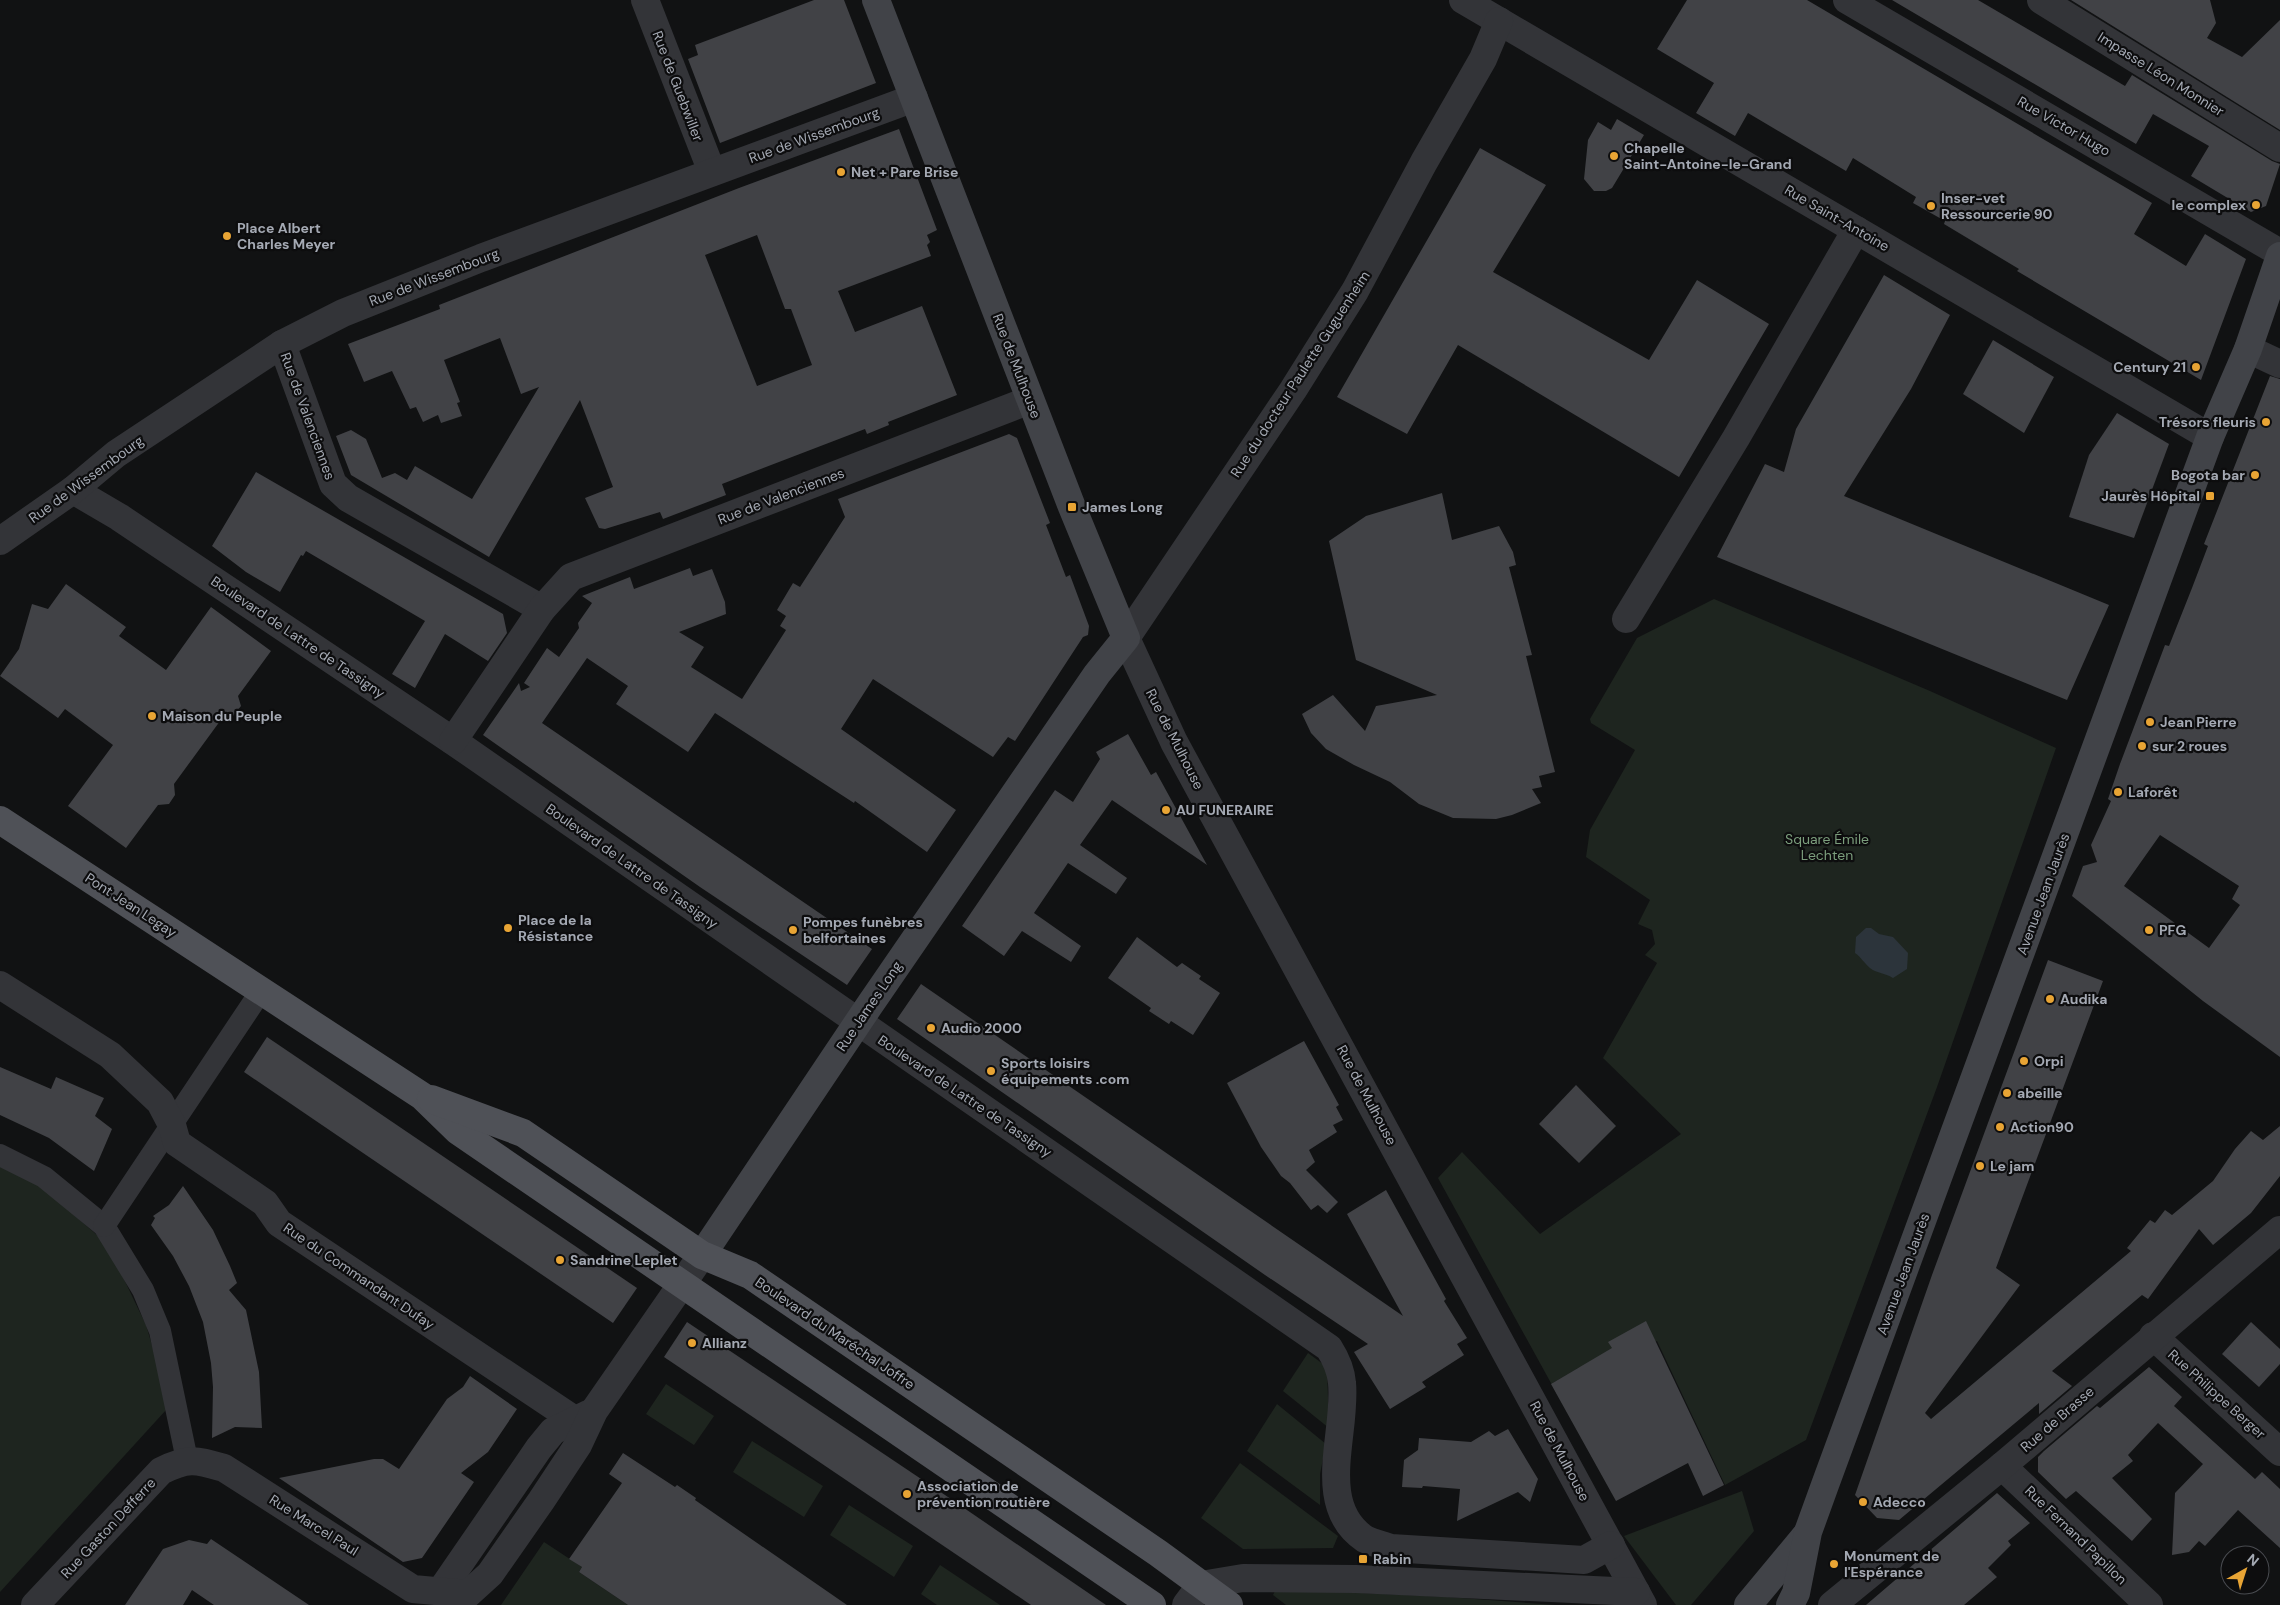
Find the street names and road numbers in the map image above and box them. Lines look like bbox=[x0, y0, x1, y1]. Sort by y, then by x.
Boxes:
street label: Rue de Guebwiller bbox=[649, 28, 707, 144]
street label: Impasse Léon Monnier bbox=[2094, 28, 2228, 120]
street label: Rue Victor Hugo bbox=[2014, 92, 2114, 160]
street label: Rue de Wissembourg bbox=[746, 103, 882, 167]
street label: Rue Saint-Antoine bbox=[1781, 181, 1893, 255]
street label: Rue de Wissembourg bbox=[366, 244, 502, 310]
street label: Rue du docteur Paulette Guguenheim bbox=[1226, 267, 1374, 481]
street label: Rue de Mulhouse bbox=[989, 311, 1045, 421]
street label: Rue de Valenciennes bbox=[277, 350, 339, 482]
street label: Rue de Wissembourg bbox=[25, 431, 147, 527]
street label: Rue de Valenciennes bbox=[715, 464, 847, 528]
street label: Boulevard de Lattre de Tassigny bbox=[208, 572, 389, 702]
street label: Rue de Mulhouse bbox=[1142, 686, 1208, 792]
street label: Boulevard de Lattre de Tassigny bbox=[542, 799, 722, 933]
street label: Avenue Jean Jaurès bbox=[2013, 831, 2073, 957]
street label: Pont Jean Legay bbox=[82, 869, 180, 941]
street label: Rue James Long bbox=[832, 957, 906, 1055]
street label: Boulevard de Lattre de Tassigny bbox=[875, 1031, 1056, 1161]
street label: Rue de Mulhouse bbox=[1333, 1042, 1401, 1148]
street label: Avenue Jean Jaurès bbox=[1873, 1211, 1933, 1337]
street label: Rue du Commandant Dufay bbox=[280, 1219, 438, 1333]
street label: Boulevard du Maréchal Joffre bbox=[752, 1273, 918, 1393]
street label: Rue Philippe Berger bbox=[2164, 1345, 2270, 1443]
street label: Rue de Brasse bbox=[2016, 1382, 2098, 1456]
street label: Rue de Mulhouse bbox=[1526, 1398, 1594, 1504]
street label: Rue Gaston Defferre bbox=[57, 1474, 159, 1582]
street label: Rue Fernand Papillon bbox=[2021, 1482, 2131, 1588]
street label: Rue Marcel Paul bbox=[266, 1490, 362, 1560]

